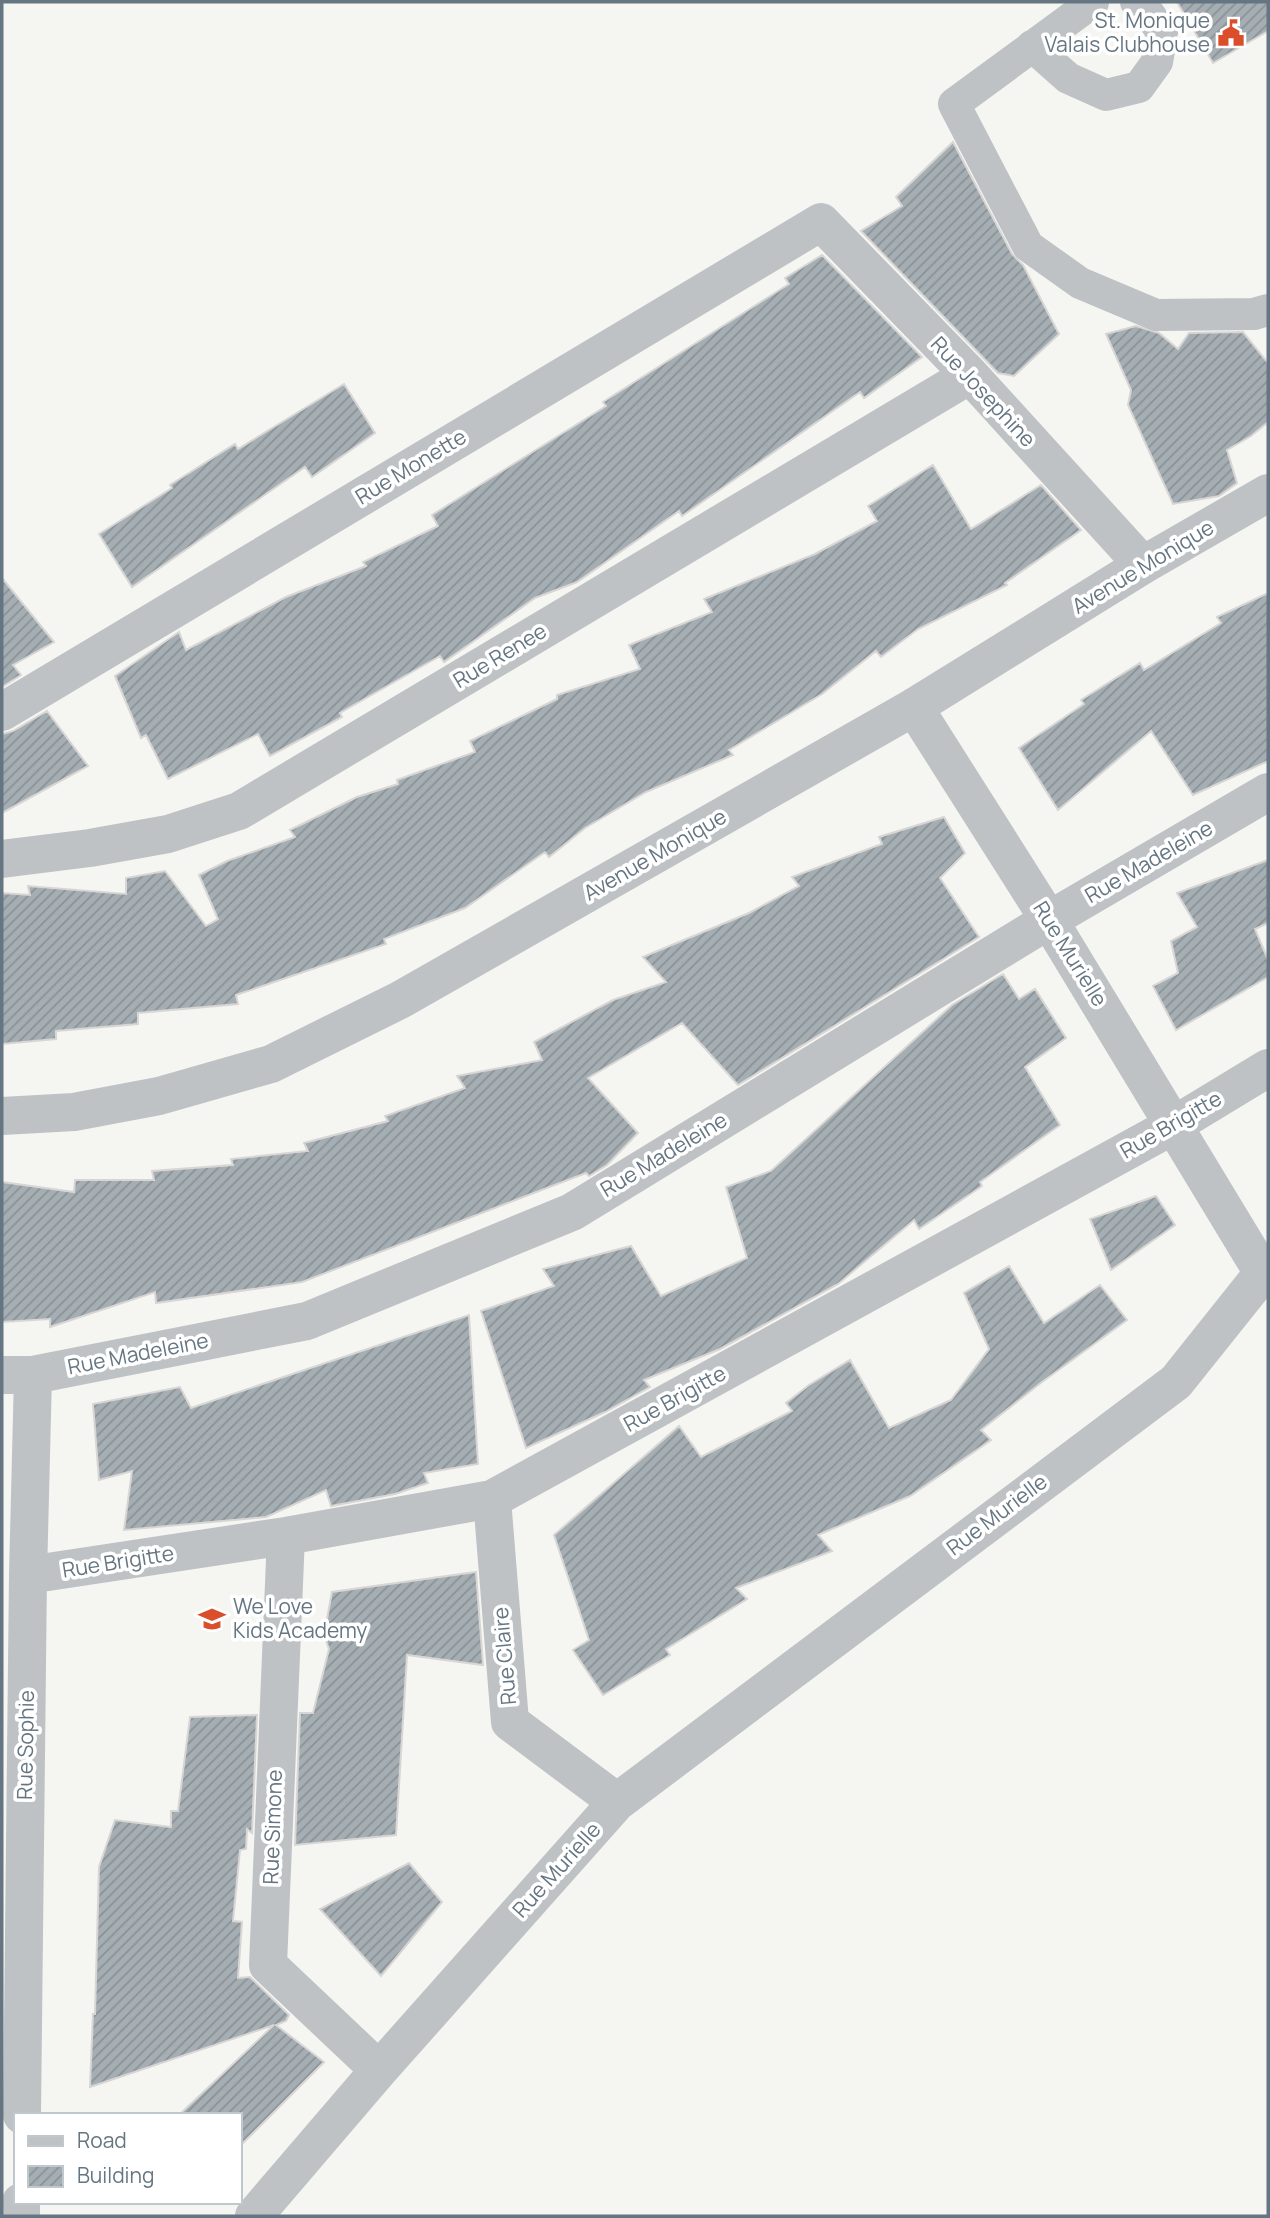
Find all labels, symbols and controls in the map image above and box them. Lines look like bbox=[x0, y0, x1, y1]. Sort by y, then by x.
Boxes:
place label: St. Monique Valais Clubhouse bbox=[1044, 6, 1210, 58]
public building icon: St. Monique Valais Clubhouse bbox=[1216, 18, 1246, 48]
street label: Rue Josephine bbox=[925, 330, 1042, 453]
street label: Rue Monette bbox=[350, 422, 471, 510]
street label: Avenue Monique bbox=[1066, 513, 1219, 620]
street label: Rue Renee bbox=[448, 616, 551, 694]
street label: Avenue Monique bbox=[578, 802, 731, 906]
street label: Rue Madeleine bbox=[1080, 813, 1217, 909]
street label: Rue Murielle bbox=[1027, 896, 1114, 1011]
street label: Rue Brigitte bbox=[1115, 1084, 1226, 1164]
street label: Rue Madeleine bbox=[595, 1105, 732, 1203]
street label: Rue Madeleine bbox=[65, 1326, 211, 1380]
street label: Rue Brigitte bbox=[618, 1359, 731, 1438]
street label: Rue Murielle bbox=[940, 1467, 1052, 1561]
street label: Rue Brigitte bbox=[60, 1538, 176, 1584]
place label: We Love Kids Academy bbox=[233, 1592, 367, 1644]
school or university icon: We Love Kids Academy bbox=[197, 1604, 227, 1634]
street label: Rue Claire bbox=[486, 1606, 522, 1706]
street label: Rue Sophie bbox=[10, 1690, 40, 1800]
street label: Rue Simone bbox=[256, 1769, 288, 1885]
street label: Rue Murielle bbox=[506, 1816, 607, 1923]
legend bbox=[14, 2113, 242, 2204]
text: Road bbox=[77, 2126, 127, 2154]
text: Building bbox=[77, 2161, 154, 2189]

